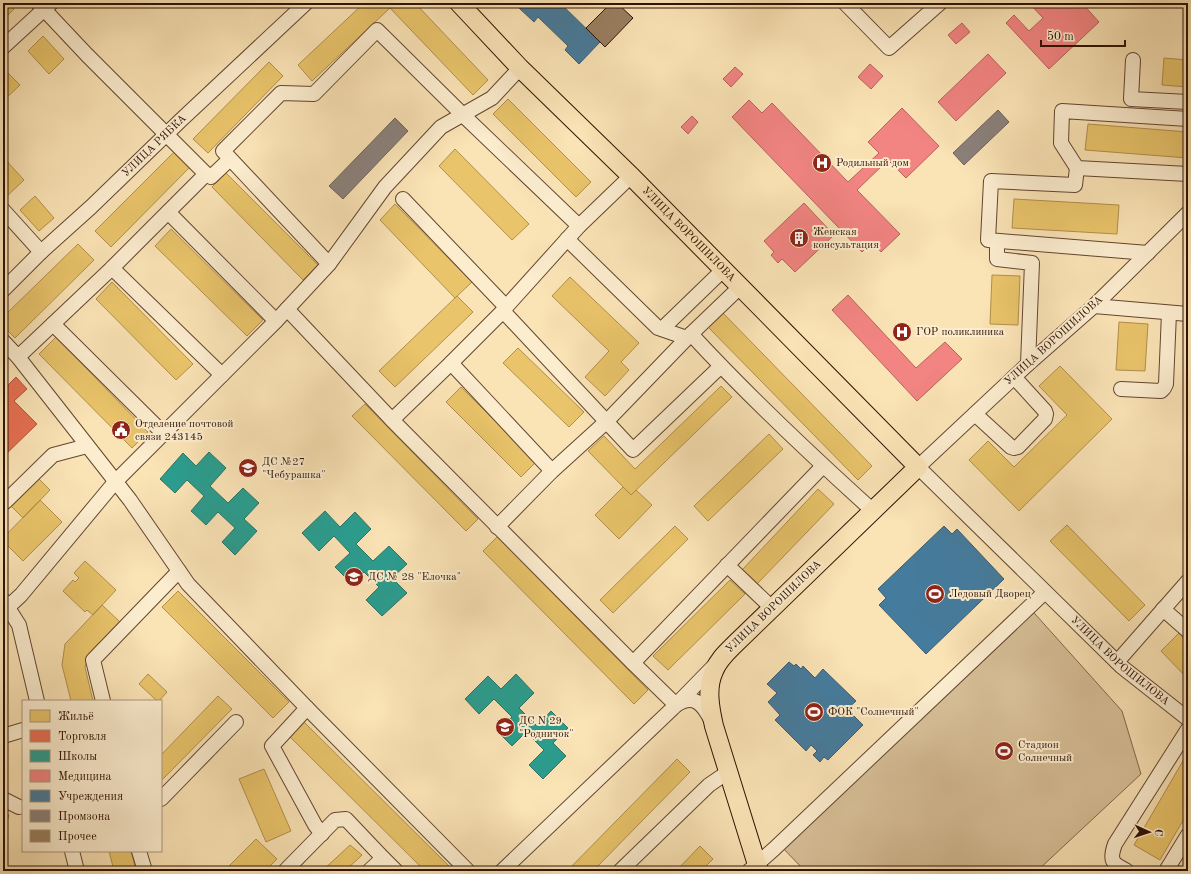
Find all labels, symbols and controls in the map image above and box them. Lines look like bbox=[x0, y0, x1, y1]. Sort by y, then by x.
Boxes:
scale bar bbox=[1041, 22, 1125, 48]
text: 50 m bbox=[1047, 30, 1074, 43]
street label: УЛИЦА РЯБКА bbox=[120, 112, 189, 179]
hospital icon: Родильный дом bbox=[811, 152, 833, 174]
place label: Родильный дом bbox=[836, 158, 909, 169]
street label: УЛИЦА ВОРОШИЛОВА bbox=[640, 185, 738, 284]
building icon: Женская консультация bbox=[788, 227, 810, 249]
place label: Женская консультация bbox=[813, 227, 879, 251]
street label: УЛИЦА ВОРОШИЛОВА bbox=[1003, 294, 1106, 388]
hospital icon: ГОР поликлиника bbox=[891, 321, 913, 343]
place label: ГОР поликлиника bbox=[916, 327, 1005, 338]
public building icon: Отделение почтовой связи 243145 bbox=[110, 419, 132, 441]
place label: Отделение почтовой связи 243145 bbox=[135, 419, 233, 443]
school or university icon: ДС №27 "Чебурашка" bbox=[237, 457, 259, 479]
place label: ДС №27 "Чебурашка" bbox=[262, 457, 326, 481]
street label: УЛИЦА ВОРОШИЛОВА bbox=[724, 558, 824, 655]
school or university icon: ДС № 28 "Елочка" bbox=[343, 566, 365, 588]
place label: ДС № 28 "Елочка" bbox=[368, 572, 461, 583]
sports icon: Ледовый Дворец bbox=[924, 583, 946, 605]
place label: Ледовый Дворец bbox=[949, 589, 1031, 600]
street label: УЛИЦА ВОРОШИЛОВА bbox=[1069, 615, 1172, 708]
legend bbox=[22, 700, 162, 852]
sports icon: ФОК "Солнечный" bbox=[803, 701, 825, 723]
place label: ФОК "Солнечный" bbox=[828, 707, 919, 718]
text: Жильё bbox=[58, 711, 94, 723]
school or university icon: ДС N 29 "Родничок" bbox=[494, 716, 516, 738]
place label: ДС N 29 "Родничок" bbox=[519, 716, 574, 740]
text: Торговля bbox=[58, 731, 107, 743]
sports icon: Стадион Солнечный bbox=[993, 740, 1015, 762]
place label: Стадион Солнечный bbox=[1018, 740, 1072, 764]
text: Школы bbox=[58, 751, 97, 763]
text: Медицина bbox=[58, 771, 112, 783]
text: Учреждения bbox=[58, 791, 123, 803]
text: Промзона bbox=[58, 811, 110, 823]
north arrow bbox=[1129, 812, 1169, 852]
text: С bbox=[1152, 829, 1163, 836]
text: Прочее bbox=[58, 831, 97, 843]

